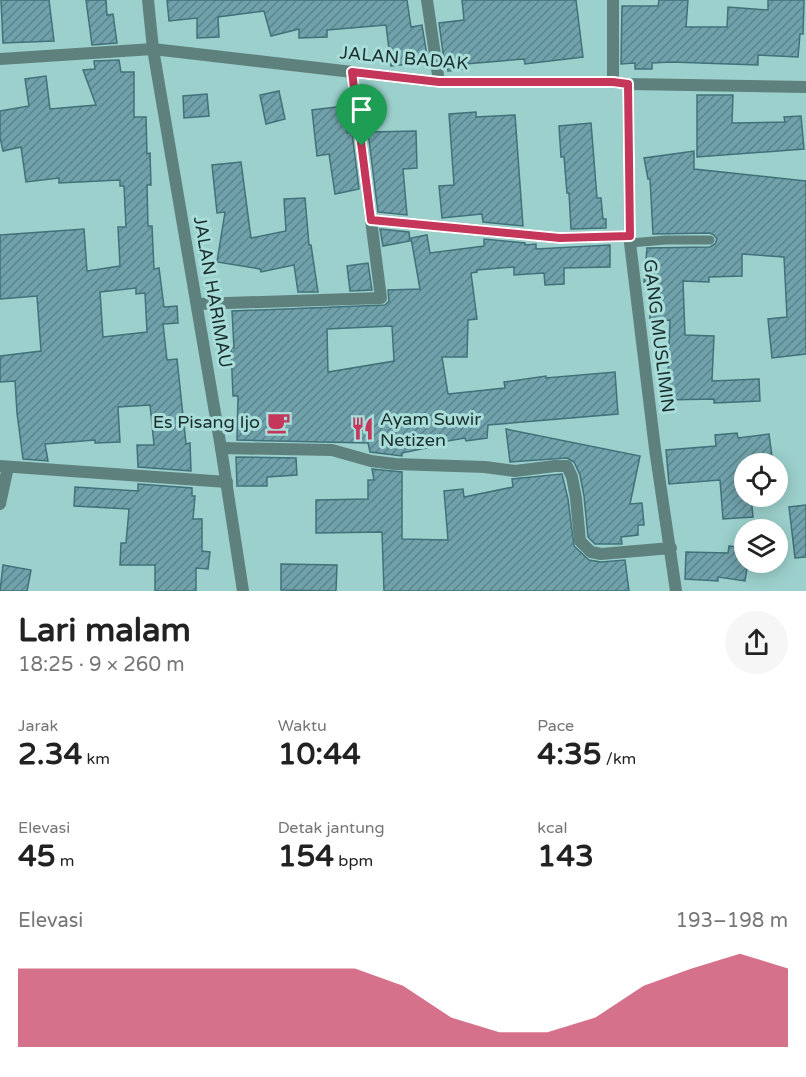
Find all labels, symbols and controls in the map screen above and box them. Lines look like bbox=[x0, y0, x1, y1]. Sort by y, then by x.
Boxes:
street label: JALAN BADAK bbox=[339, 41, 469, 75]
pin bbox=[336, 84, 387, 146]
icon: arrive bbox=[345, 93, 378, 126]
street label: JALAN HARIMAU bbox=[189, 215, 237, 369]
street label: GANG MUSLIMIN bbox=[639, 258, 679, 414]
place label: Ayam Suwir Netizen bbox=[380, 408, 481, 451]
cafe icon: Es Pisang Ijo bbox=[265, 409, 291, 435]
place label: Es Pisang Ijo bbox=[153, 411, 260, 433]
restaurant icon: Ayam Suwir Netizen bbox=[349, 416, 375, 442]
map controls bbox=[734, 453, 788, 573]
button: locate bbox=[734, 453, 788, 507]
button: layers bbox=[734, 519, 788, 573]
text: Lari malam bbox=[18, 611, 191, 650]
button: share bbox=[725, 611, 788, 674]
text: 18:25 · 9 × 260 m bbox=[18, 653, 185, 677]
text: Jarak bbox=[18, 716, 58, 736]
text: Waktu bbox=[278, 716, 327, 736]
text: Pace bbox=[537, 716, 574, 736]
text: 2.34 bbox=[18, 736, 82, 773]
text: 10:44 bbox=[278, 736, 361, 773]
text: 4:35 bbox=[537, 736, 602, 773]
text: km bbox=[82, 749, 110, 769]
text: /km bbox=[602, 749, 636, 769]
text: Elevasi bbox=[18, 818, 70, 838]
text: Detak jantung bbox=[278, 818, 385, 838]
text: kcal bbox=[537, 818, 567, 838]
text: 45 bbox=[18, 838, 56, 875]
text: 154 bbox=[278, 838, 334, 875]
text: 143 bbox=[537, 838, 594, 875]
text: m bbox=[56, 851, 75, 871]
text: bpm bbox=[334, 851, 373, 871]
text: Elevasi bbox=[18, 909, 83, 933]
text: 193–198 m bbox=[675, 909, 788, 933]

